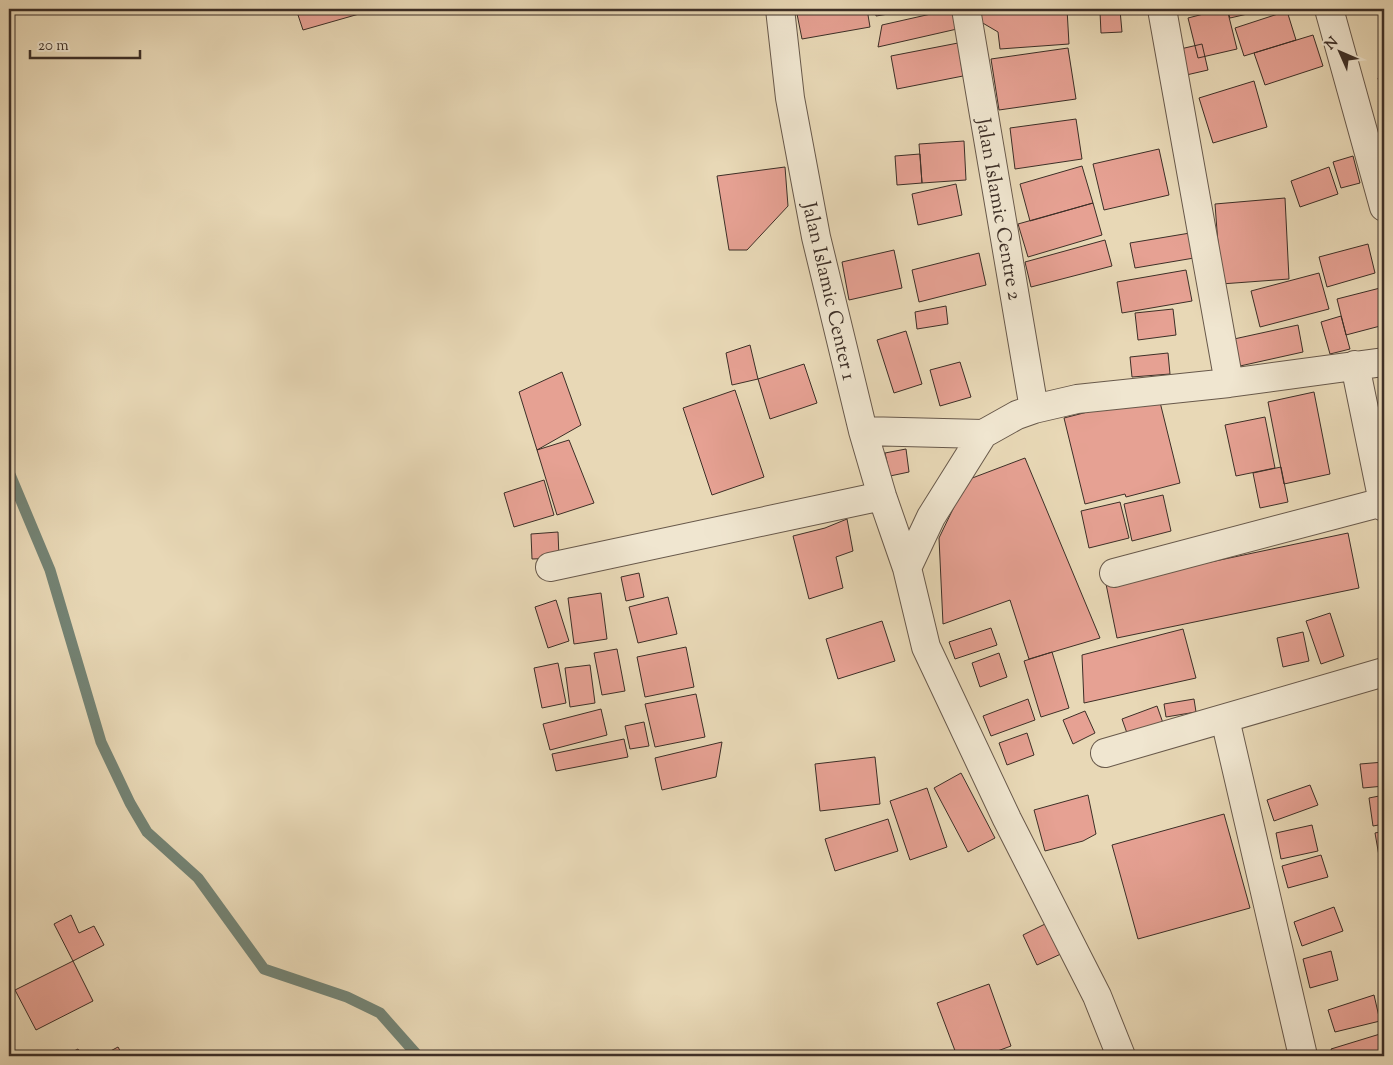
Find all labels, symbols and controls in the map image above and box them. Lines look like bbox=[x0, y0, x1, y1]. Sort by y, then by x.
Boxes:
scale bar bbox=[30, 28, 140, 60]
north arrow bbox=[1316, 28, 1366, 78]
text: N bbox=[1321, 33, 1343, 55]
text: 20 m bbox=[38, 36, 69, 57]
street label: Jalan Islamic Centre 2 bbox=[967, 115, 1028, 303]
street label: Jalan Islamic Center 1 bbox=[793, 199, 862, 384]

